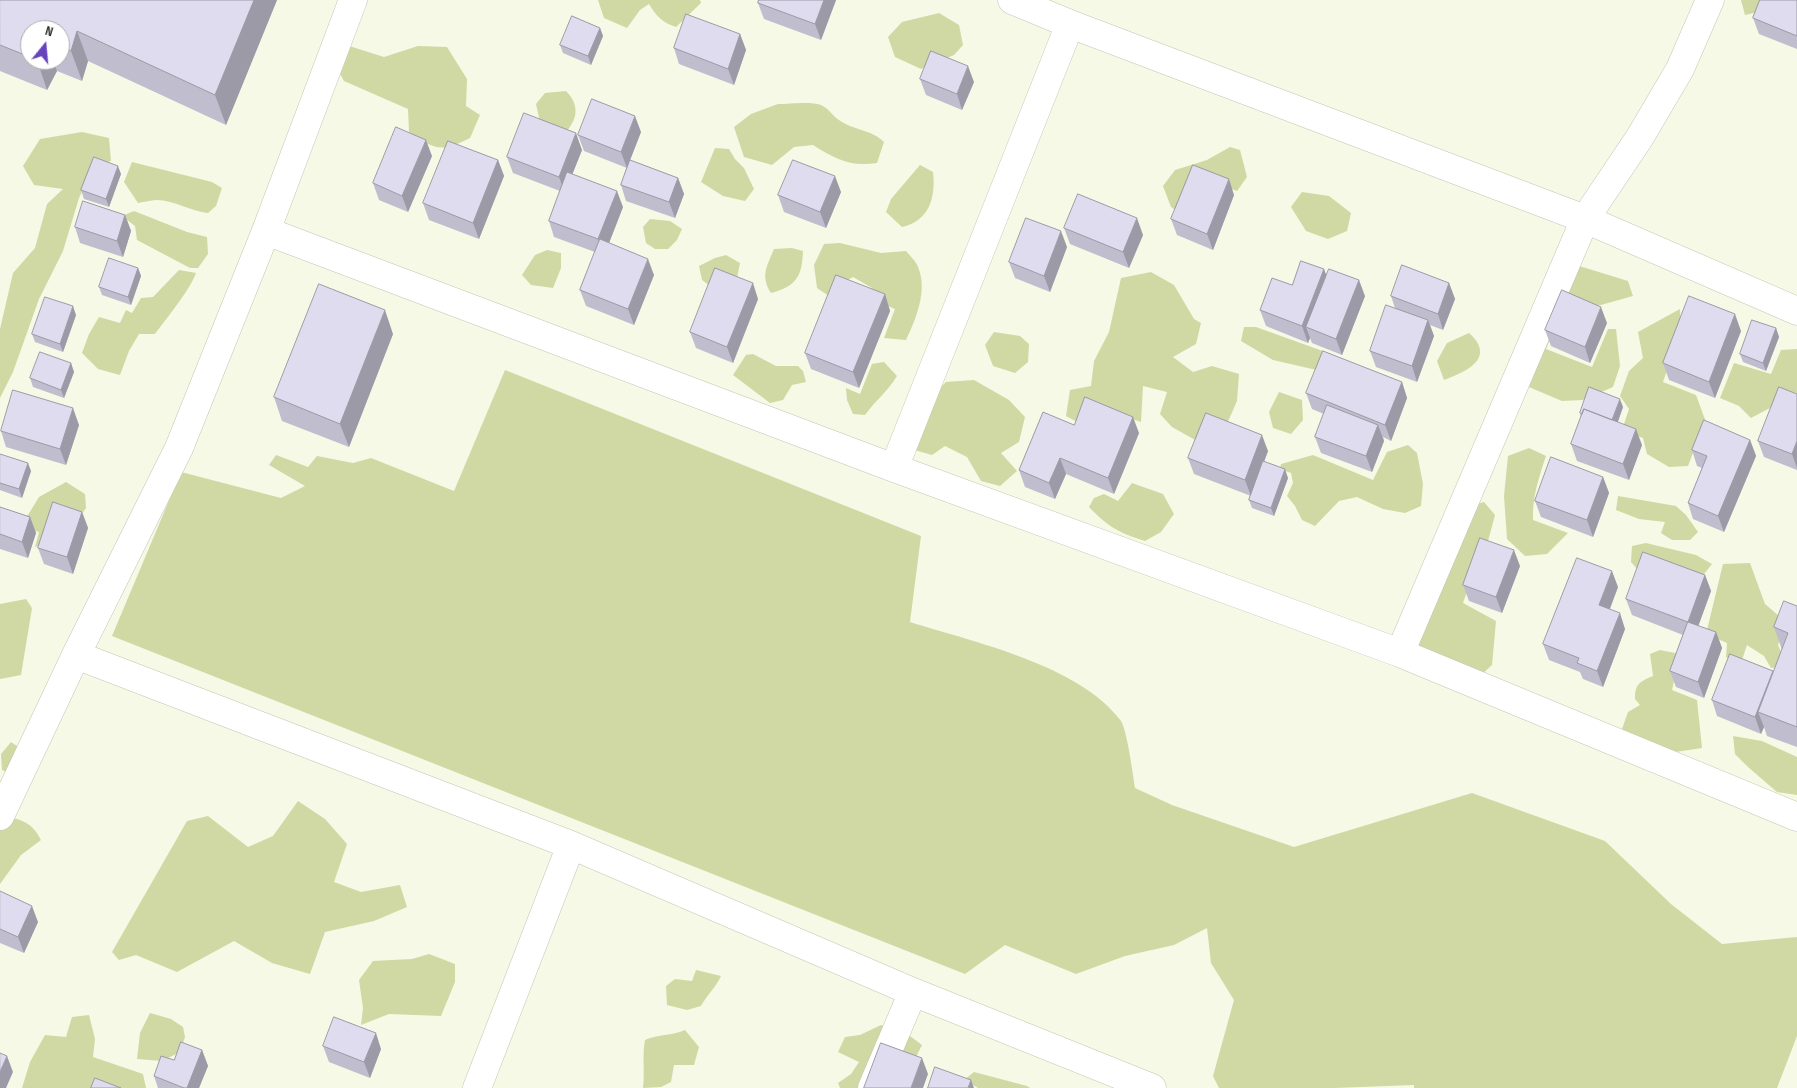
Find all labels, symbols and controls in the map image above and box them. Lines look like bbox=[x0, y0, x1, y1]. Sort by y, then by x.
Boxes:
north arrow bbox=[20, 20, 70, 70]
text: N bbox=[43, 22, 55, 40]

